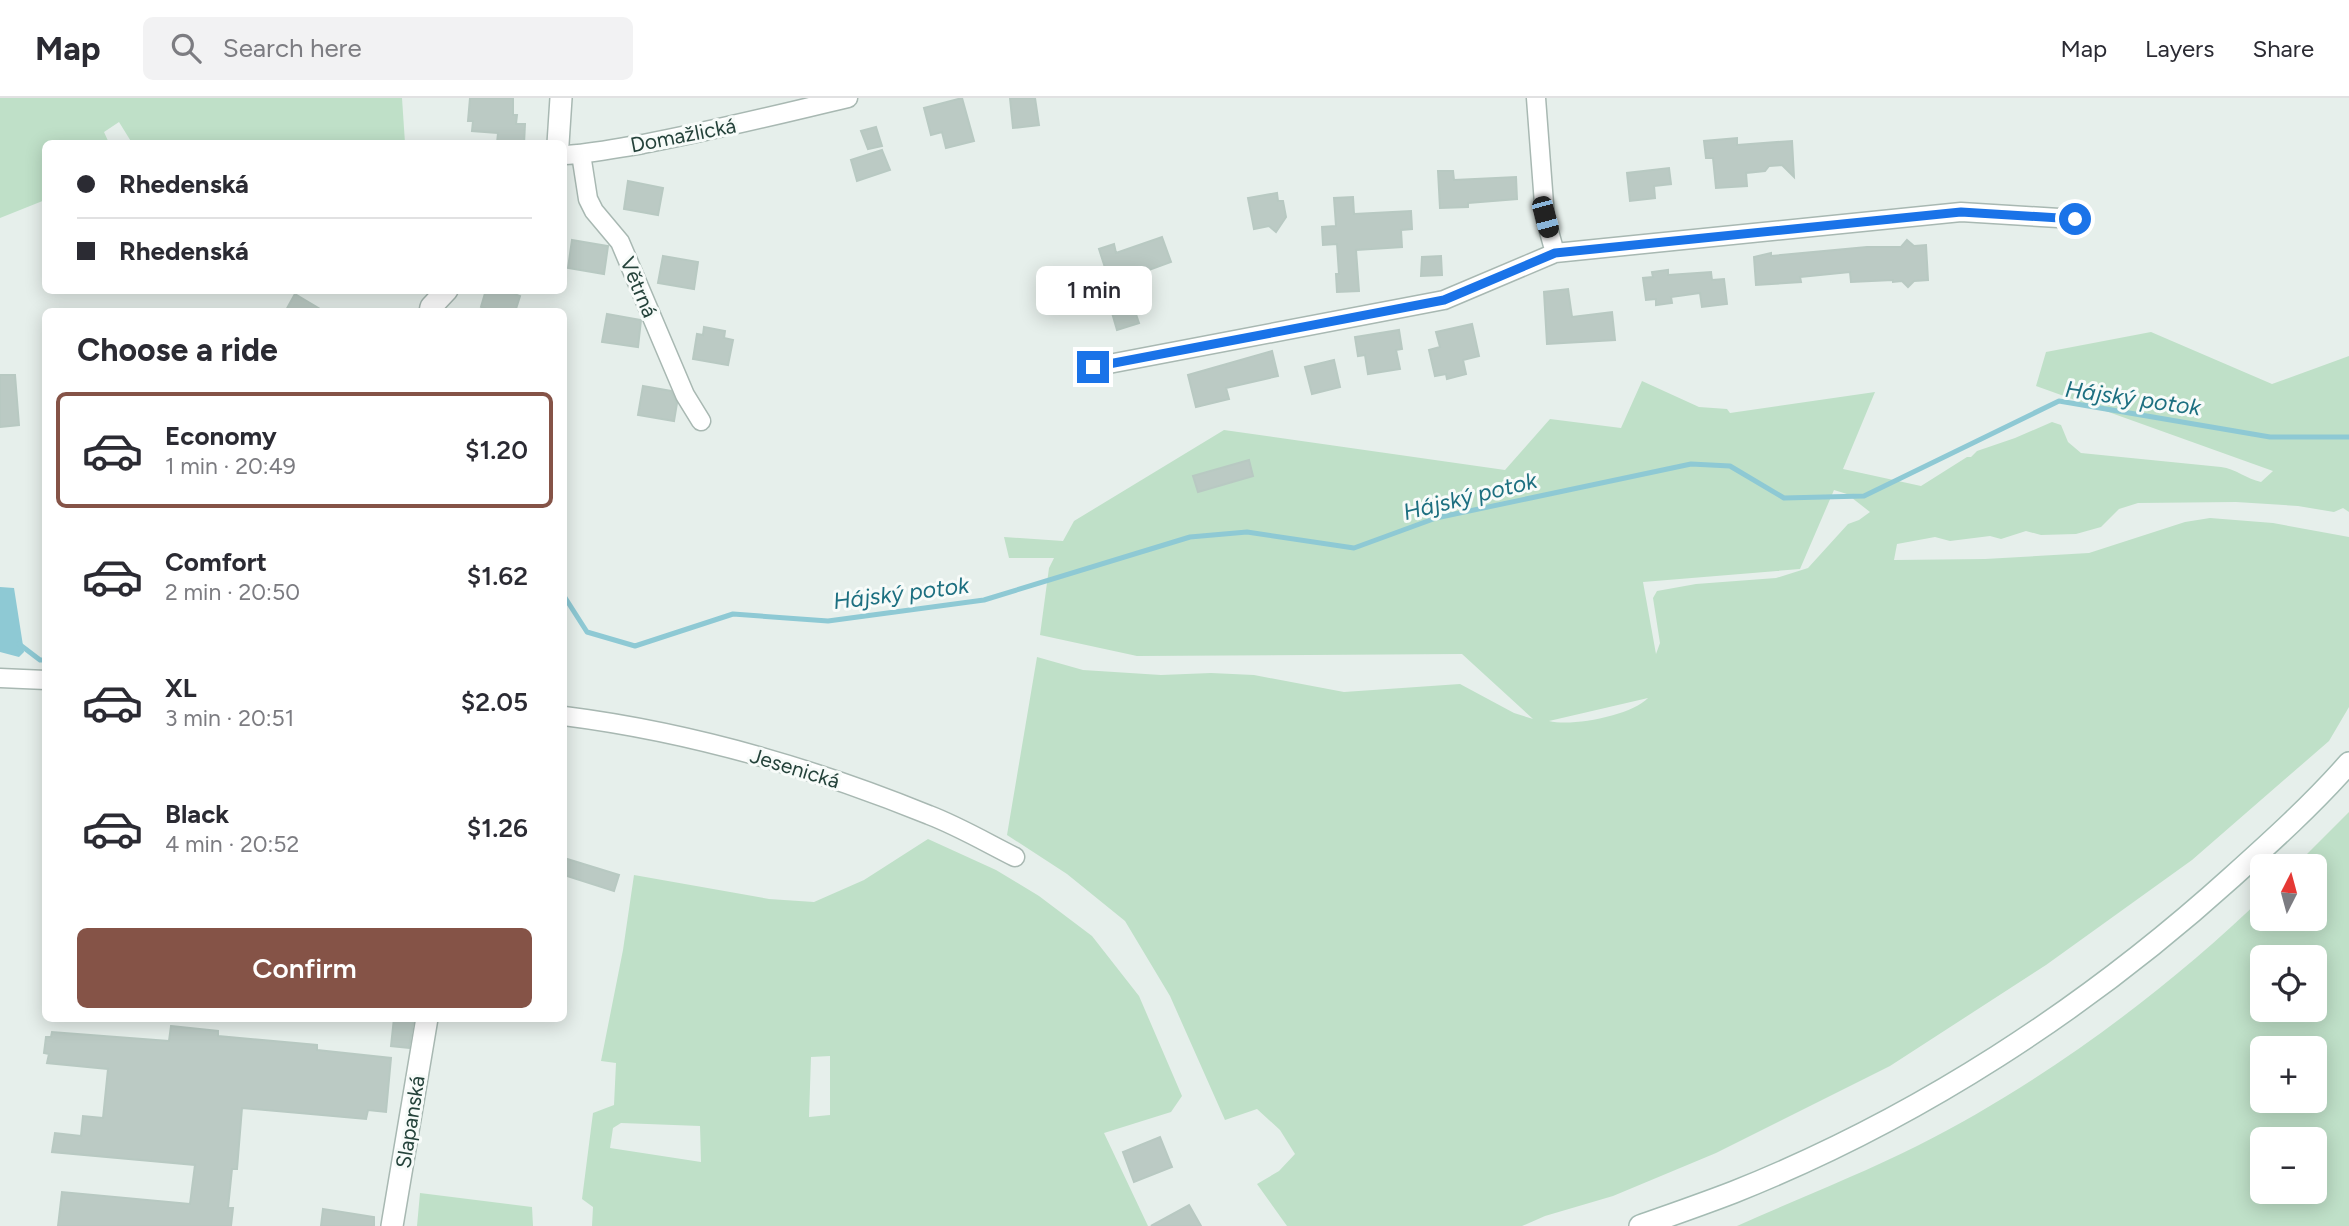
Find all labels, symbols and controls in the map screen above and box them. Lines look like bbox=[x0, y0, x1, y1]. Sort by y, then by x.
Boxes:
search box bbox=[143, 17, 633, 80]
text: Map bbox=[35, 29, 101, 68]
icon: search bbox=[167, 29, 205, 67]
text: Search here bbox=[223, 32, 362, 64]
text: Map bbox=[2060, 34, 2107, 63]
text: Layers bbox=[2145, 34, 2214, 63]
text: Share bbox=[2252, 34, 2314, 63]
street label: Domažlická bbox=[628, 113, 738, 157]
text: Rhedenská bbox=[119, 168, 249, 200]
car bbox=[1530, 194, 1561, 240]
route start bbox=[2059, 203, 2091, 235]
text: Rhedenská bbox=[119, 235, 249, 267]
street label: Větrná bbox=[615, 253, 663, 321]
callout: 1 min bbox=[1035, 266, 1151, 314]
text: 1 min bbox=[1067, 276, 1121, 304]
text: Choose a ride bbox=[77, 331, 278, 369]
route end bbox=[1077, 351, 1109, 383]
water label: Hájský potok bbox=[2063, 375, 2203, 421]
icon: car bbox=[81, 419, 144, 482]
text: Economy bbox=[165, 420, 277, 452]
text: $1.20 bbox=[465, 434, 528, 466]
text: 1 min · 20:49 bbox=[165, 452, 296, 480]
water label: Hájský potok bbox=[1400, 466, 1541, 526]
icon: car bbox=[81, 545, 144, 608]
text: Comfort bbox=[165, 546, 267, 578]
text: $1.62 bbox=[467, 560, 528, 592]
water label: Hájský potok bbox=[831, 571, 971, 615]
text: 2 min · 20:50 bbox=[165, 578, 300, 606]
icon: car bbox=[81, 671, 144, 734]
text: XL bbox=[165, 672, 197, 704]
text: $2.05 bbox=[461, 686, 528, 718]
text: 3 min · 20:51 bbox=[165, 704, 294, 732]
street label: Jesenická bbox=[747, 743, 843, 793]
icon: car bbox=[81, 797, 144, 860]
text: Black bbox=[165, 798, 229, 830]
text: $1.26 bbox=[467, 812, 528, 844]
text: 4 min · 20:52 bbox=[165, 830, 299, 858]
north arrow bbox=[2250, 854, 2328, 931]
map controls bbox=[2250, 854, 2327, 1204]
button: Confirm bbox=[77, 928, 532, 1008]
button: locate bbox=[2250, 945, 2327, 1022]
button: + bbox=[2250, 1036, 2327, 1113]
street label: Slapanská bbox=[390, 1074, 430, 1170]
button: − bbox=[2250, 1127, 2327, 1204]

